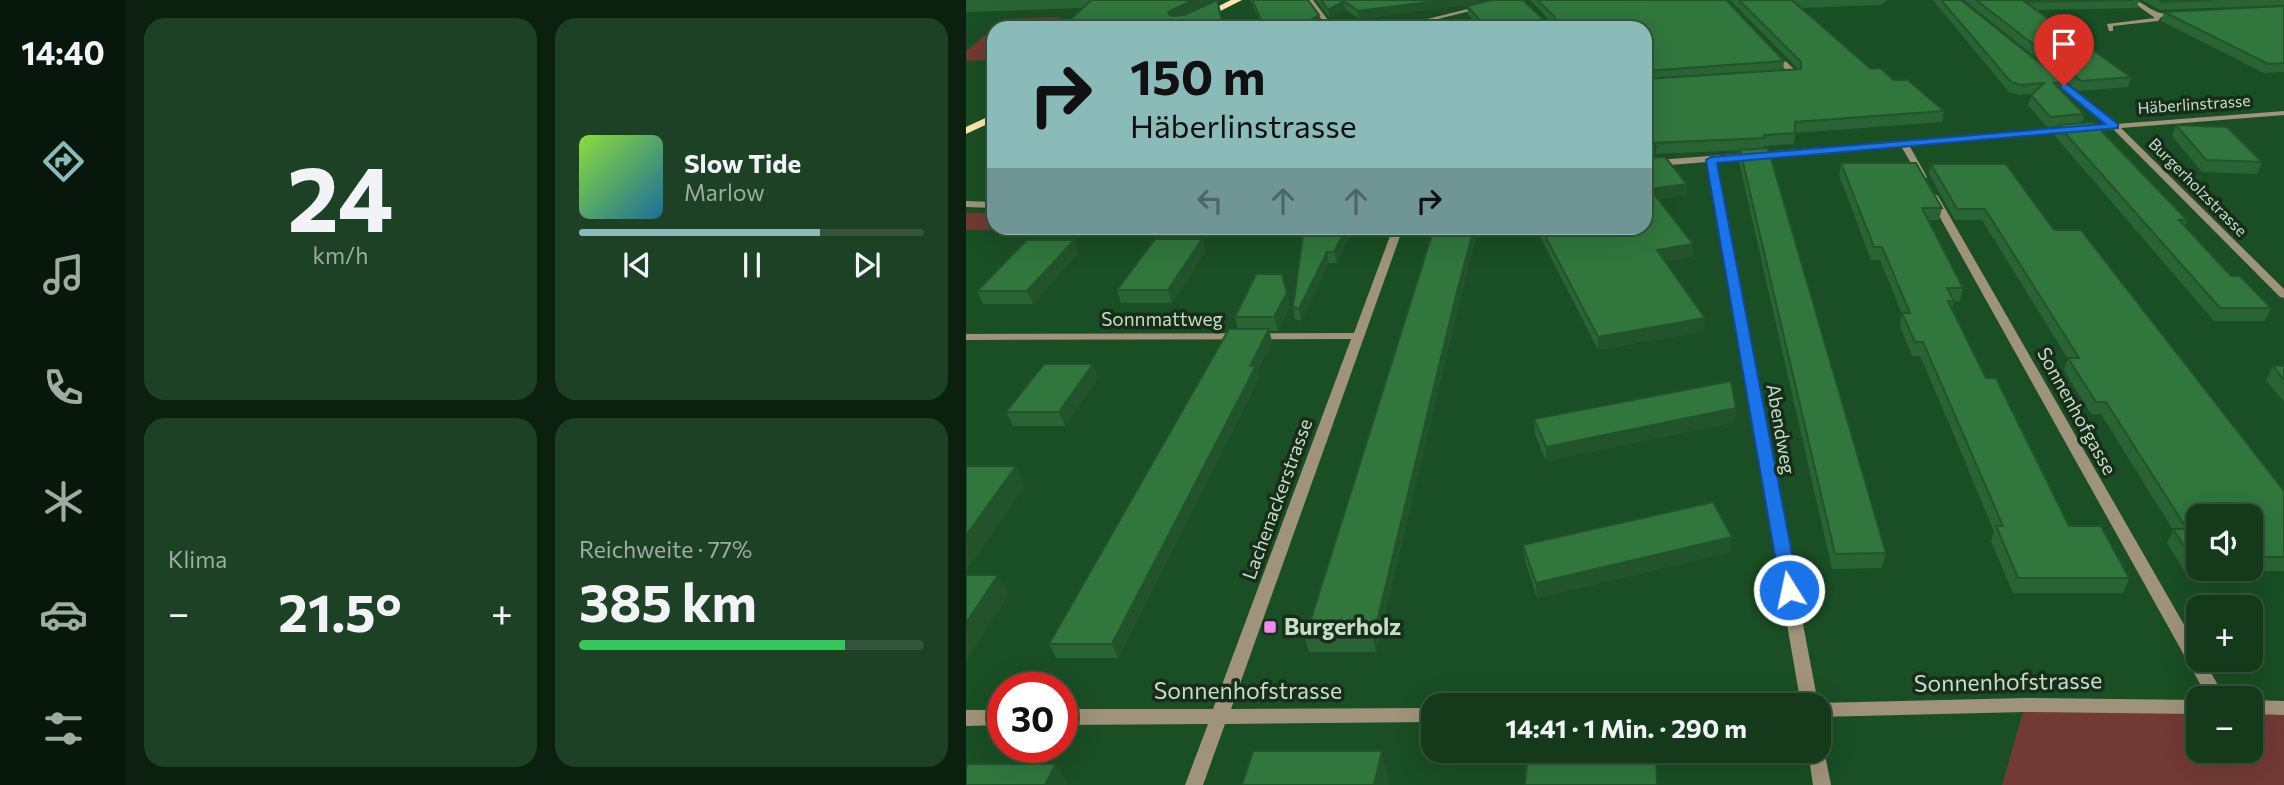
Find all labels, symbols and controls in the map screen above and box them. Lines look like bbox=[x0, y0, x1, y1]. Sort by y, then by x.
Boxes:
pin bbox=[2034, 14, 2094, 86]
icon: arrive bbox=[2045, 25, 2083, 63]
text: 14:40 bbox=[21, 32, 105, 72]
text: 150 m bbox=[1130, 45, 1265, 105]
icon: right bbox=[1015, 49, 1106, 140]
street label: Häberlinstrasse bbox=[2137, 90, 2251, 117]
text: Häberlinstrasse bbox=[1130, 105, 1357, 145]
street label: Burgerholzstrasse bbox=[2145, 134, 2251, 240]
icon: directions bbox=[39, 137, 88, 186]
text: 24 bbox=[287, 139, 394, 251]
text: Slow Tide bbox=[684, 147, 801, 178]
text: Marlow bbox=[684, 178, 765, 206]
icon: left bbox=[1191, 182, 1229, 220]
icon: ahead bbox=[1264, 182, 1302, 220]
icon: ahead bbox=[1337, 182, 1375, 220]
icon: right bbox=[1410, 182, 1448, 220]
text: km/h bbox=[313, 241, 368, 269]
icon: previous bbox=[618, 246, 656, 284]
icon: pause bbox=[733, 246, 771, 284]
icon: next bbox=[848, 246, 886, 284]
icon: music bbox=[39, 250, 88, 299]
street label: Sonnmattweg bbox=[1101, 307, 1223, 330]
street label: Sonnenhofgasse bbox=[2033, 343, 2122, 479]
icon: phone bbox=[39, 363, 88, 412]
street label: Abendweg bbox=[1762, 382, 1801, 476]
street label: Lachenackerstrasse bbox=[1237, 415, 1316, 582]
icon: climate bbox=[39, 477, 88, 526]
map controls bbox=[2186, 504, 2263, 763]
button: sound bbox=[2186, 504, 2263, 581]
text: Reichweite · 77% bbox=[579, 535, 752, 563]
text: Klima bbox=[168, 545, 227, 573]
position arrow bbox=[1752, 553, 1826, 627]
text: 385 km bbox=[579, 569, 757, 633]
text: 21.5° bbox=[278, 579, 402, 643]
text: − bbox=[168, 588, 190, 635]
text: + bbox=[491, 588, 513, 635]
icon: car bbox=[39, 590, 88, 639]
button: + bbox=[2186, 595, 2263, 672]
place label: Burgerholz bbox=[1284, 612, 1401, 640]
marker: Burgerholz bbox=[1262, 619, 1278, 635]
street label: Sonnenhofstrasse bbox=[1914, 665, 2102, 697]
speed limit sign: 30 bbox=[987, 672, 1078, 763]
street label: Sonnenhofstrasse bbox=[1154, 676, 1342, 704]
button: − bbox=[2186, 686, 2263, 763]
icon: filters bbox=[39, 704, 88, 753]
text: 14:41 · 1 Min. · 290 m bbox=[1505, 712, 1747, 743]

